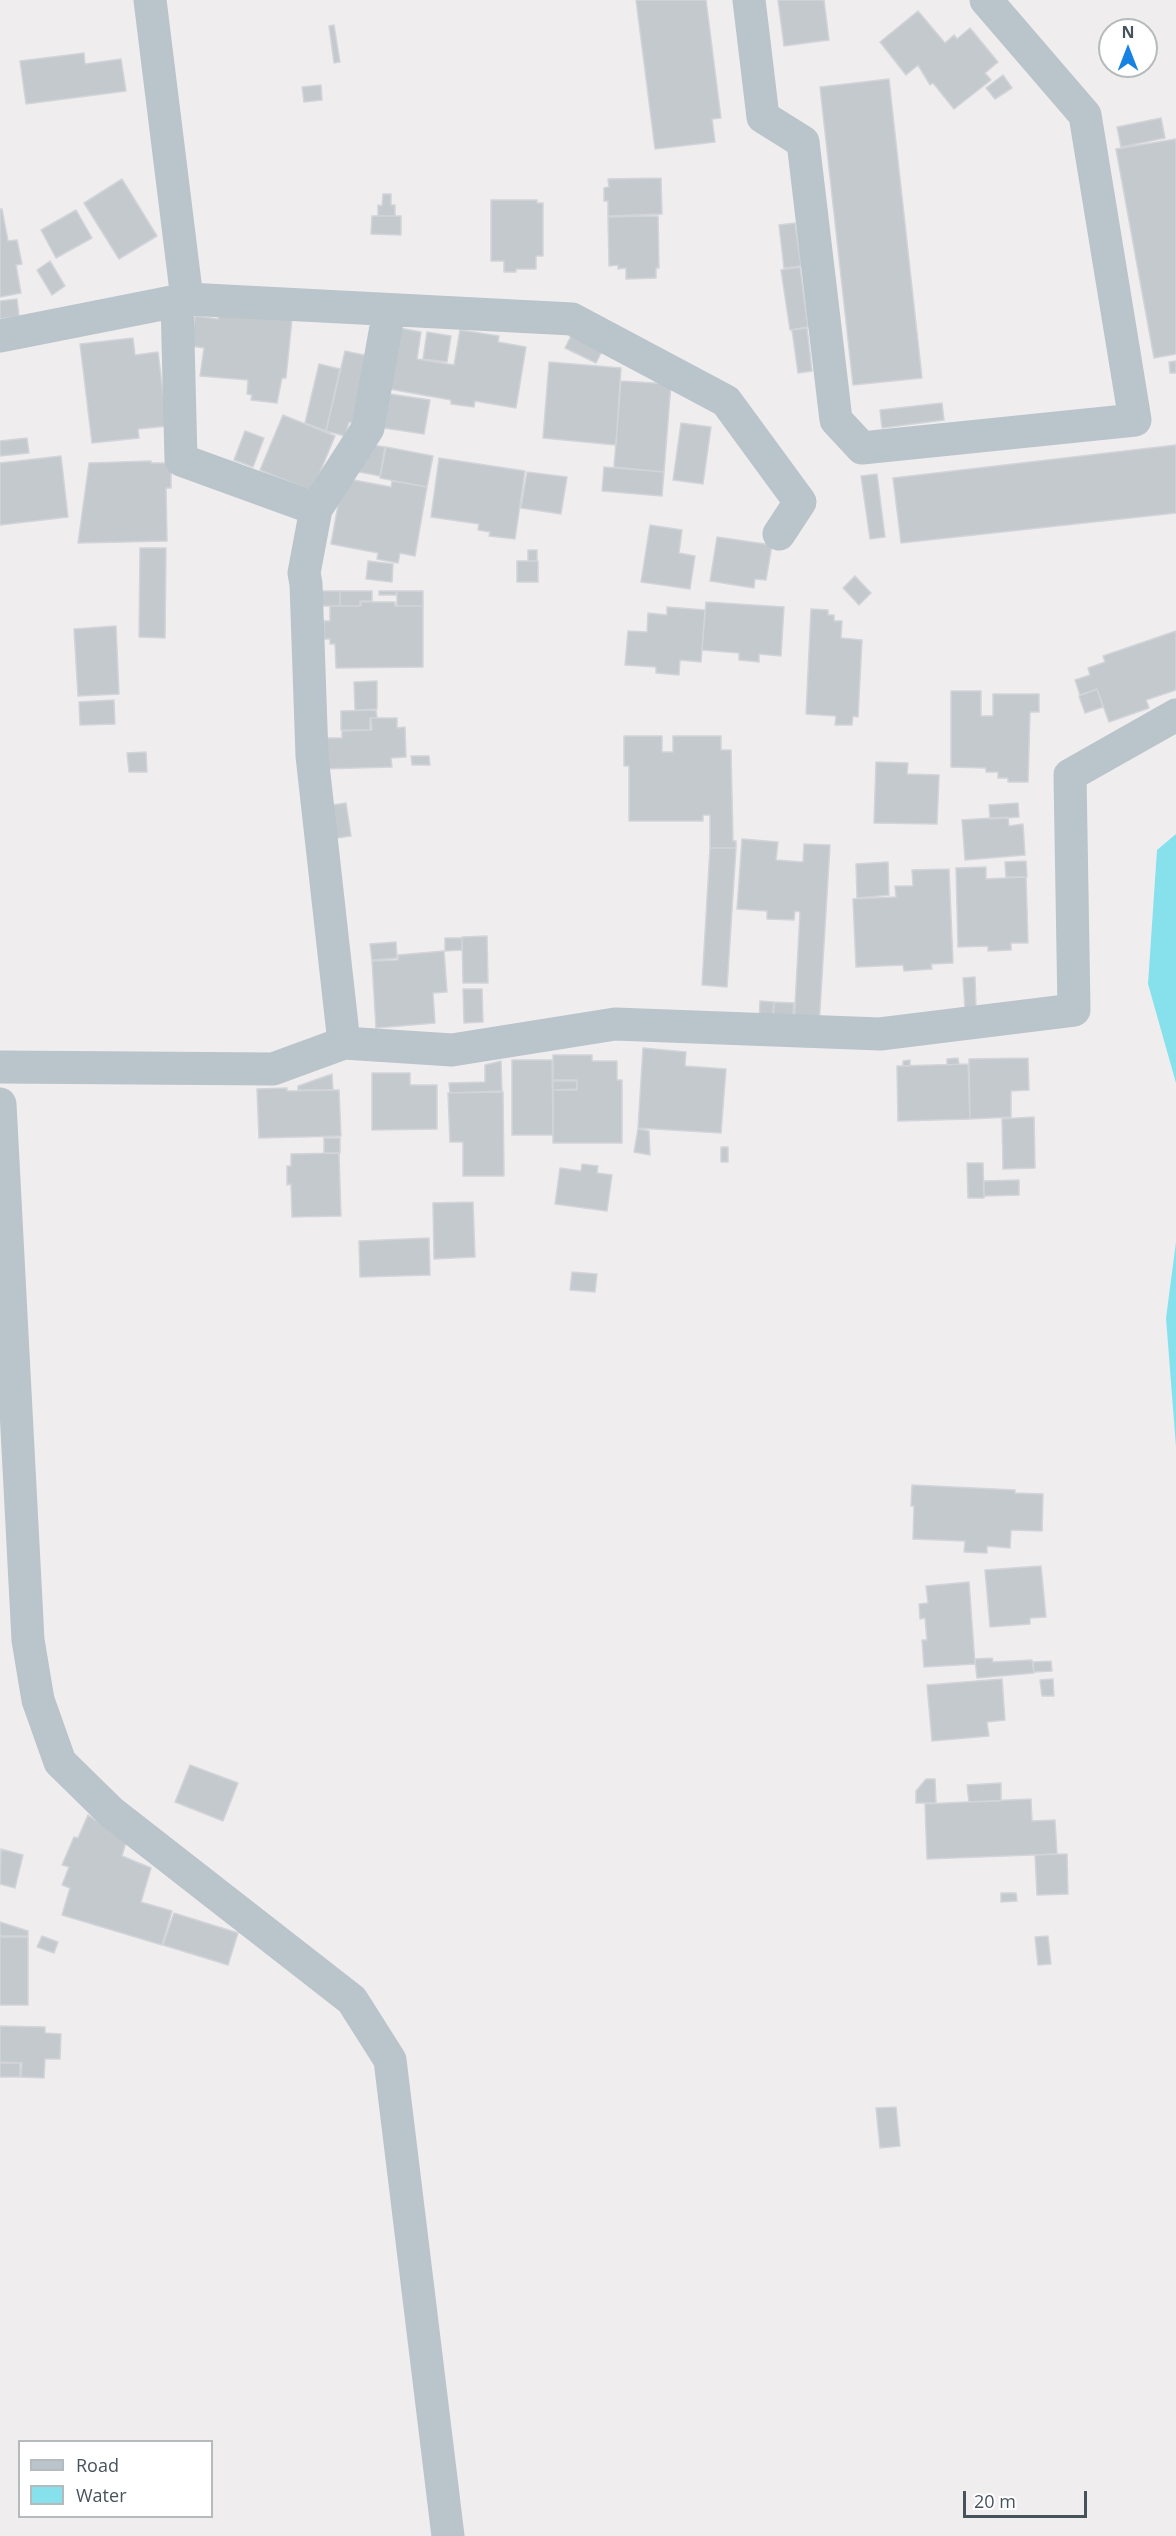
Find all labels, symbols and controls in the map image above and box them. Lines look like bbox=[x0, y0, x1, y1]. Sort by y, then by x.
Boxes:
north arrow bbox=[1098, 18, 1158, 78]
text: N bbox=[1121, 21, 1135, 43]
legend bbox=[18, 2440, 213, 2518]
text: Road bbox=[76, 2453, 119, 2477]
scale bar bbox=[966, 2479, 1090, 2517]
text: Water bbox=[76, 2483, 127, 2507]
text: 20 m bbox=[974, 2489, 1016, 2513]

